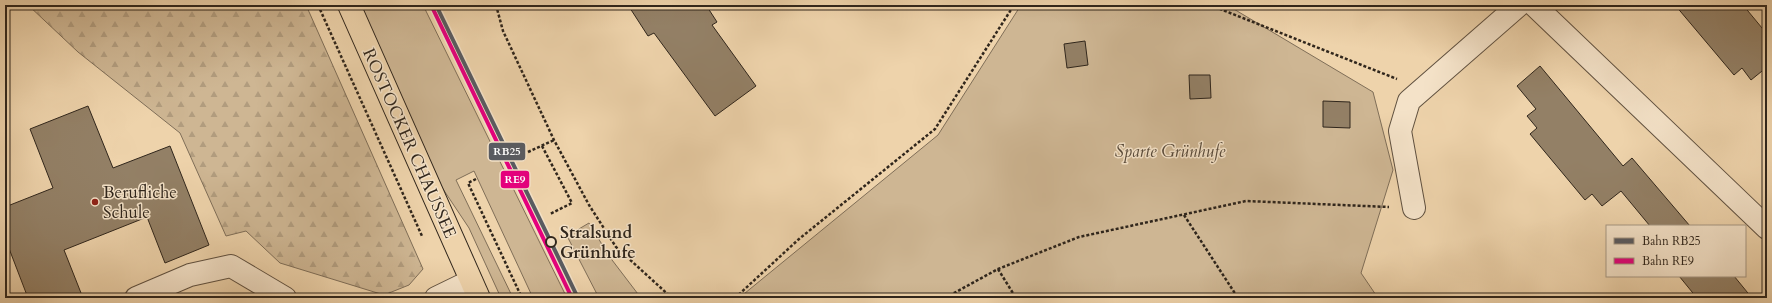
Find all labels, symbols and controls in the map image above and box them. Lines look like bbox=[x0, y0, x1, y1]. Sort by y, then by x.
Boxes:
street label: ROSTOCKER CHAUSSEE bbox=[357, 45, 462, 242]
park label: Sparte Grünhufe bbox=[1115, 140, 1226, 163]
line badge: RB25 bbox=[488, 142, 526, 161]
text: RB25 bbox=[493, 144, 521, 159]
line badge: RE9 bbox=[500, 170, 530, 189]
text: RE9 bbox=[505, 172, 526, 187]
place label: Berufliche Schule bbox=[103, 181, 177, 224]
marker: Berufliche Schule bbox=[90, 197, 100, 207]
place label: Stralsund Grünhufe bbox=[560, 221, 636, 264]
legend bbox=[1606, 225, 1746, 277]
text: Bahn RB25 bbox=[1642, 233, 1701, 249]
marker: Stralsund Grünhufe bbox=[545, 236, 557, 248]
text: Bahn RE9 bbox=[1642, 253, 1694, 269]

